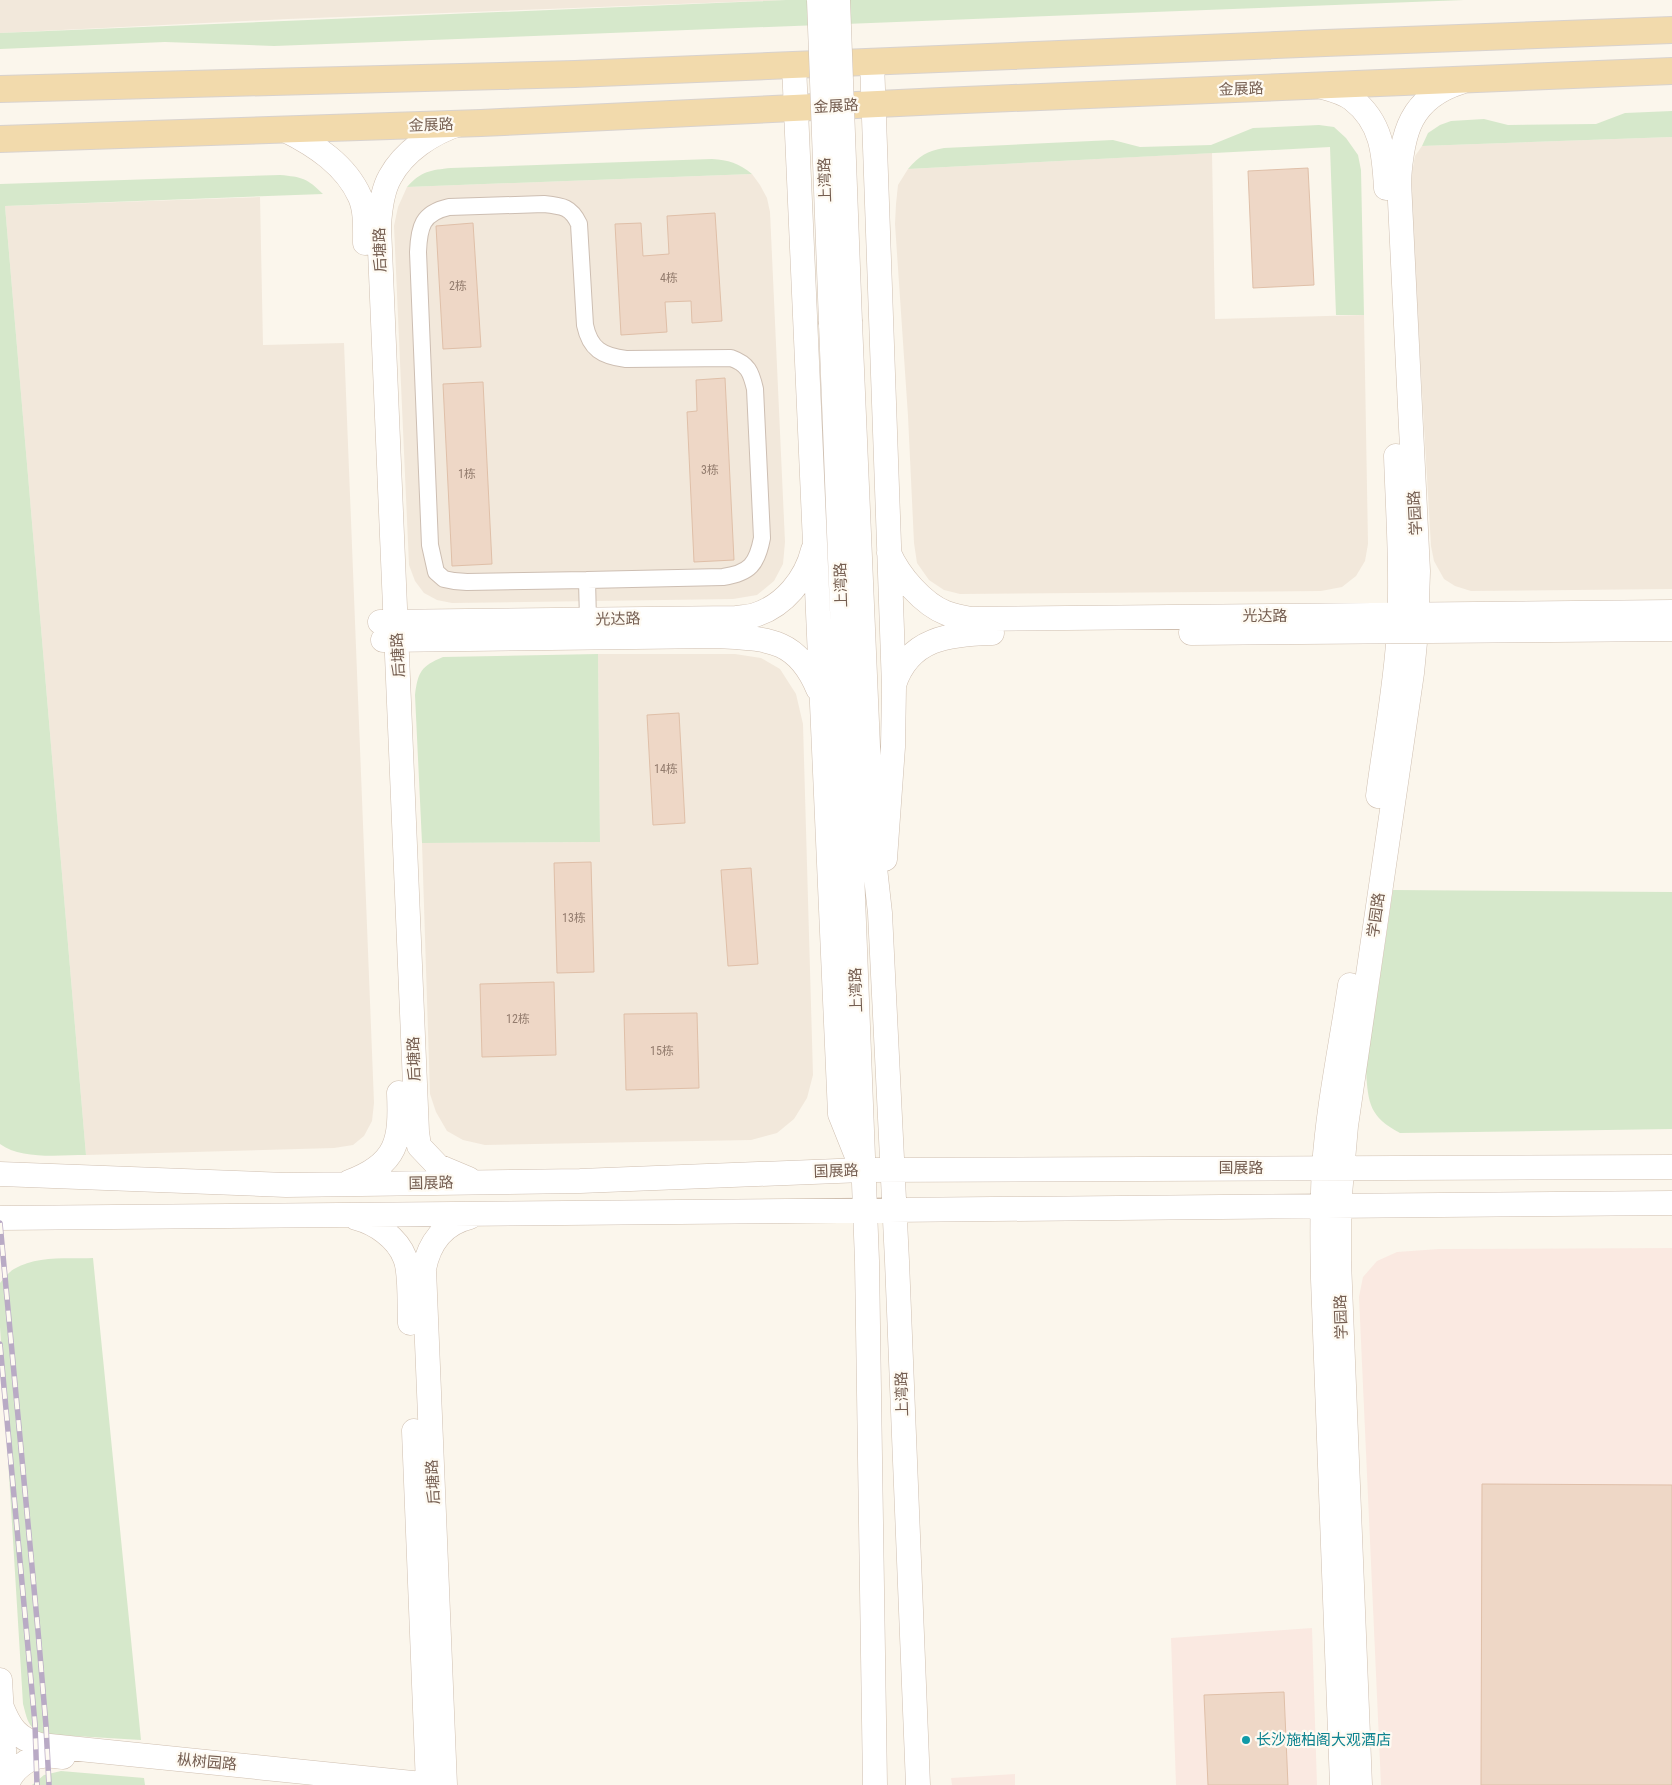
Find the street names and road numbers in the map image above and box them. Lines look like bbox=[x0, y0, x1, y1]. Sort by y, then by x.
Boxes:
street label: 金展路 bbox=[1218, 79, 1264, 99]
street label: 金展路 bbox=[813, 96, 859, 116]
street label: 金展路 bbox=[408, 115, 454, 135]
street label: 上湾路 bbox=[815, 157, 835, 203]
street label: 后塘路 bbox=[370, 227, 390, 273]
street label: 学园路 bbox=[1405, 490, 1425, 536]
street label: 上湾路 bbox=[831, 562, 851, 608]
street label: 光达路 bbox=[1242, 607, 1288, 625]
street label: 光达路 bbox=[595, 610, 641, 628]
street label: 后塘路 bbox=[388, 632, 408, 678]
street label: 学园路 bbox=[1364, 891, 1388, 939]
street label: 上湾路 bbox=[846, 967, 866, 1013]
street label: 后塘路 bbox=[404, 1036, 424, 1082]
street label: 国展路 bbox=[1218, 1159, 1264, 1177]
street label: 国展路 bbox=[813, 1161, 859, 1181]
street label: 国展路 bbox=[408, 1174, 454, 1192]
street label: 学园路 bbox=[1331, 1294, 1351, 1340]
street label: 上湾路 bbox=[892, 1371, 912, 1417]
street label: 后塘路 bbox=[423, 1459, 443, 1505]
street label: 枞树园路 bbox=[176, 1750, 238, 1774]

